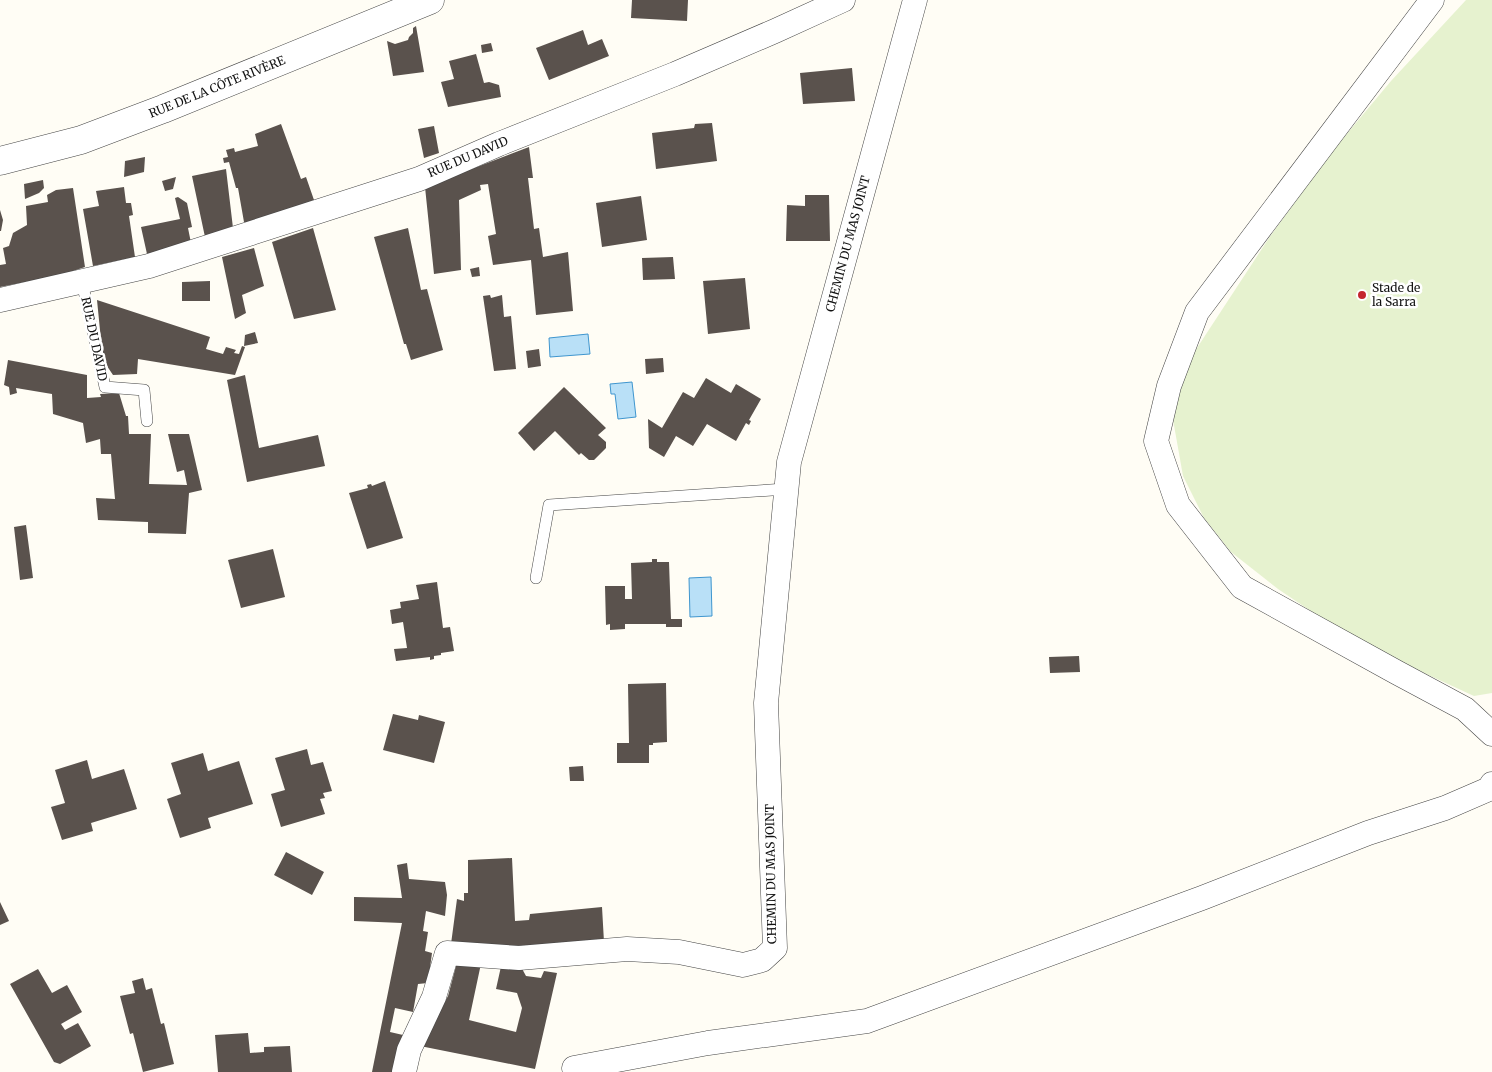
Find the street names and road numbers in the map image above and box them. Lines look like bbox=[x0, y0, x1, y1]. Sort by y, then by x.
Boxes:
street label: RUE DE LA CÔTE RIVÈRE bbox=[147, 52, 287, 121]
street label: RUE DU DAVID bbox=[425, 133, 510, 180]
street label: CHEMIN DU MAS JOINT bbox=[822, 174, 873, 314]
street label: RUE DU DAVID bbox=[78, 295, 111, 382]
street label: CHEMIN DU MAS JOINT bbox=[762, 803, 779, 944]

